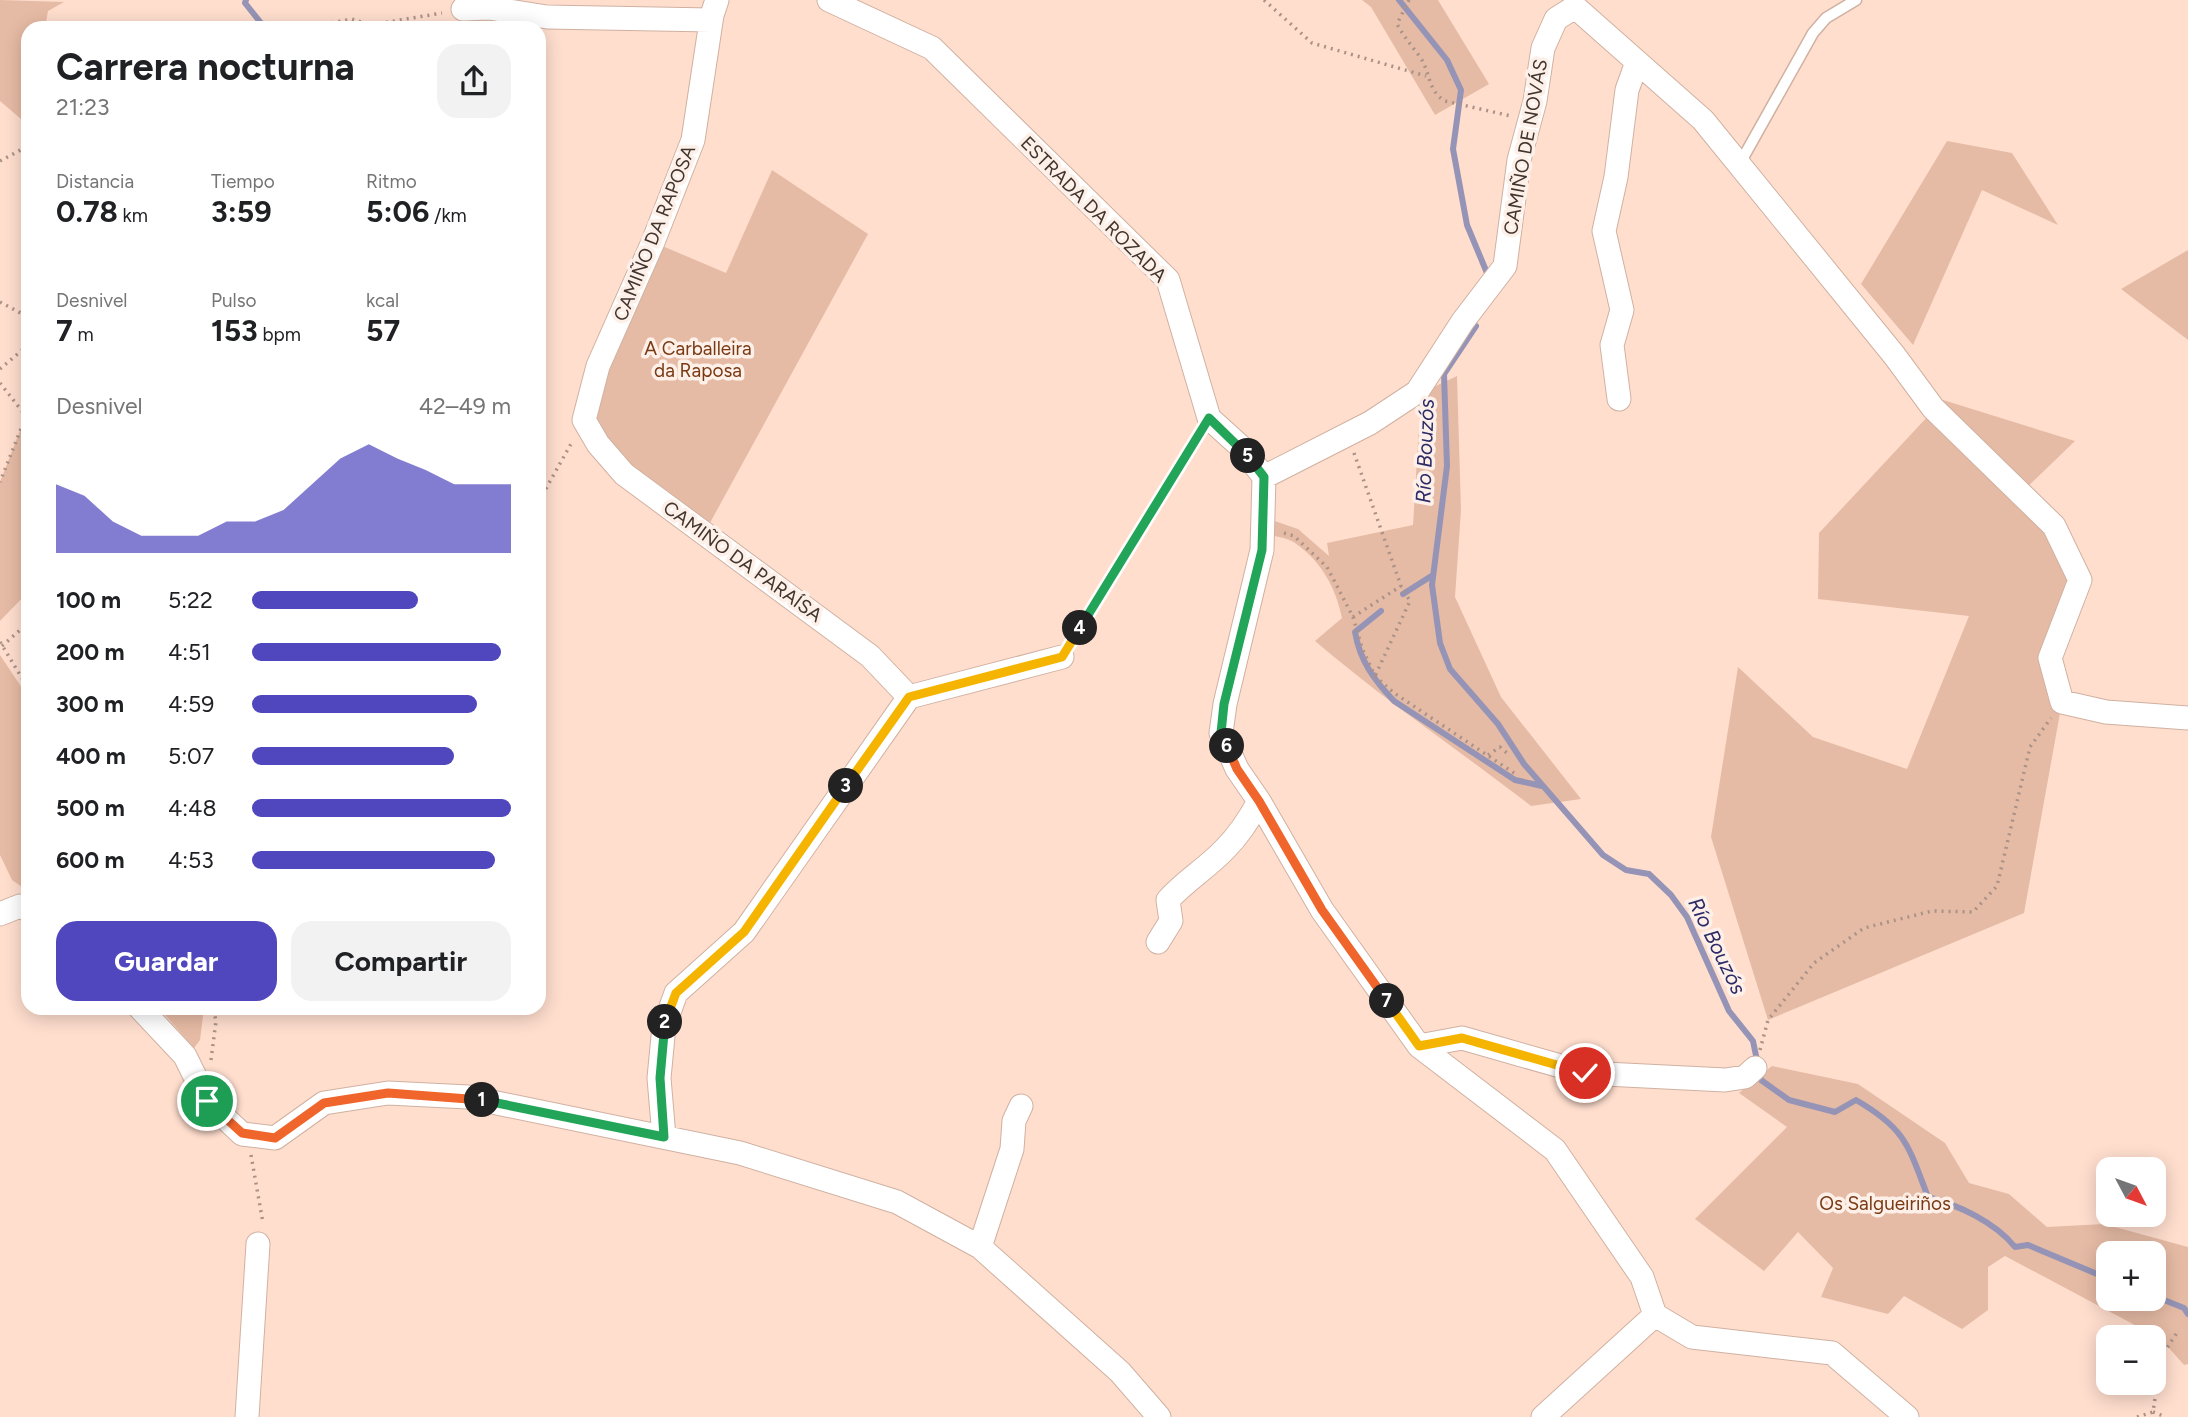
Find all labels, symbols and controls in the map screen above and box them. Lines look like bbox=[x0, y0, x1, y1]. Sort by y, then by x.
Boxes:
text: Carrera nocturna bbox=[56, 44, 355, 90]
button: share bbox=[437, 44, 511, 118]
street label: CAMIÑO DE NOVÁS bbox=[1499, 57, 1552, 237]
text: 21:23 bbox=[56, 93, 110, 121]
street label: ESTRADA DA ROZADA bbox=[1016, 132, 1172, 287]
street label: CAMIÑO DA RAPOSA bbox=[609, 142, 700, 324]
text: Distancia bbox=[56, 170, 134, 193]
text: Tiempo bbox=[211, 170, 275, 193]
text: Ritmo bbox=[366, 170, 417, 193]
text: 0.78 bbox=[56, 193, 118, 230]
text: 3:59 bbox=[211, 193, 272, 230]
text: 5:06 bbox=[366, 193, 429, 230]
text: km bbox=[118, 204, 148, 227]
text: /km bbox=[429, 204, 467, 227]
text: Desnivel bbox=[56, 289, 128, 312]
text: Pulso bbox=[211, 289, 257, 312]
text: kcal bbox=[366, 289, 399, 312]
text: 7 bbox=[56, 312, 73, 349]
text: 153 bbox=[211, 312, 258, 349]
text: 57 bbox=[366, 312, 400, 349]
text: m bbox=[73, 323, 94, 346]
text: bpm bbox=[258, 323, 301, 346]
park label: A Carballeira da Raposa bbox=[644, 337, 752, 382]
text: Desnivel bbox=[56, 392, 143, 420]
text: 42–49 m bbox=[419, 392, 511, 420]
water label: Río Bouzós bbox=[1410, 398, 1439, 504]
pin: 5 bbox=[1230, 438, 1266, 474]
text: 5 bbox=[1242, 444, 1253, 467]
street label: CAMIÑO DA PARAÍSA bbox=[659, 496, 827, 627]
text: 100 m bbox=[56, 586, 121, 614]
text: 5:22 bbox=[168, 586, 213, 614]
pin: 4 bbox=[1062, 610, 1098, 646]
text: 4 bbox=[1073, 616, 1086, 639]
text: 200 m bbox=[56, 638, 125, 666]
text: 4:51 bbox=[168, 638, 211, 666]
text: 300 m bbox=[56, 690, 124, 718]
text: 4:59 bbox=[168, 690, 214, 718]
pin: 6 bbox=[1210, 728, 1244, 764]
text: 6 bbox=[1221, 734, 1232, 757]
text: 400 m bbox=[56, 742, 126, 770]
text: 5:07 bbox=[168, 742, 214, 770]
pin: 3 bbox=[828, 768, 864, 804]
text: 3 bbox=[840, 774, 851, 797]
text: 500 m bbox=[56, 794, 125, 822]
text: 4:48 bbox=[168, 794, 217, 822]
text: 600 m bbox=[56, 846, 125, 874]
text: 4:53 bbox=[168, 846, 214, 874]
water label: Río Bouzós bbox=[1683, 893, 1752, 998]
button: Guardar bbox=[56, 921, 277, 1001]
button: Compartir bbox=[291, 921, 511, 1001]
pin: 7 bbox=[1370, 984, 1404, 1018]
text: 7 bbox=[1381, 989, 1392, 1012]
pin: 2 bbox=[648, 1004, 682, 1040]
text: 2 bbox=[659, 1010, 670, 1033]
pin bbox=[1555, 1043, 1615, 1103]
icon: check bbox=[1566, 1054, 1604, 1092]
pin bbox=[177, 1071, 237, 1131]
icon: arrive bbox=[188, 1082, 226, 1120]
pin: 1 bbox=[464, 1082, 500, 1118]
text: 1 bbox=[477, 1088, 486, 1111]
north arrow bbox=[2096, 1157, 2166, 1227]
map controls bbox=[2096, 1157, 2166, 1395]
park label: Os Salgueiriños bbox=[1819, 1192, 1951, 1215]
button: + bbox=[2096, 1241, 2166, 1311]
button: − bbox=[2096, 1325, 2166, 1395]

